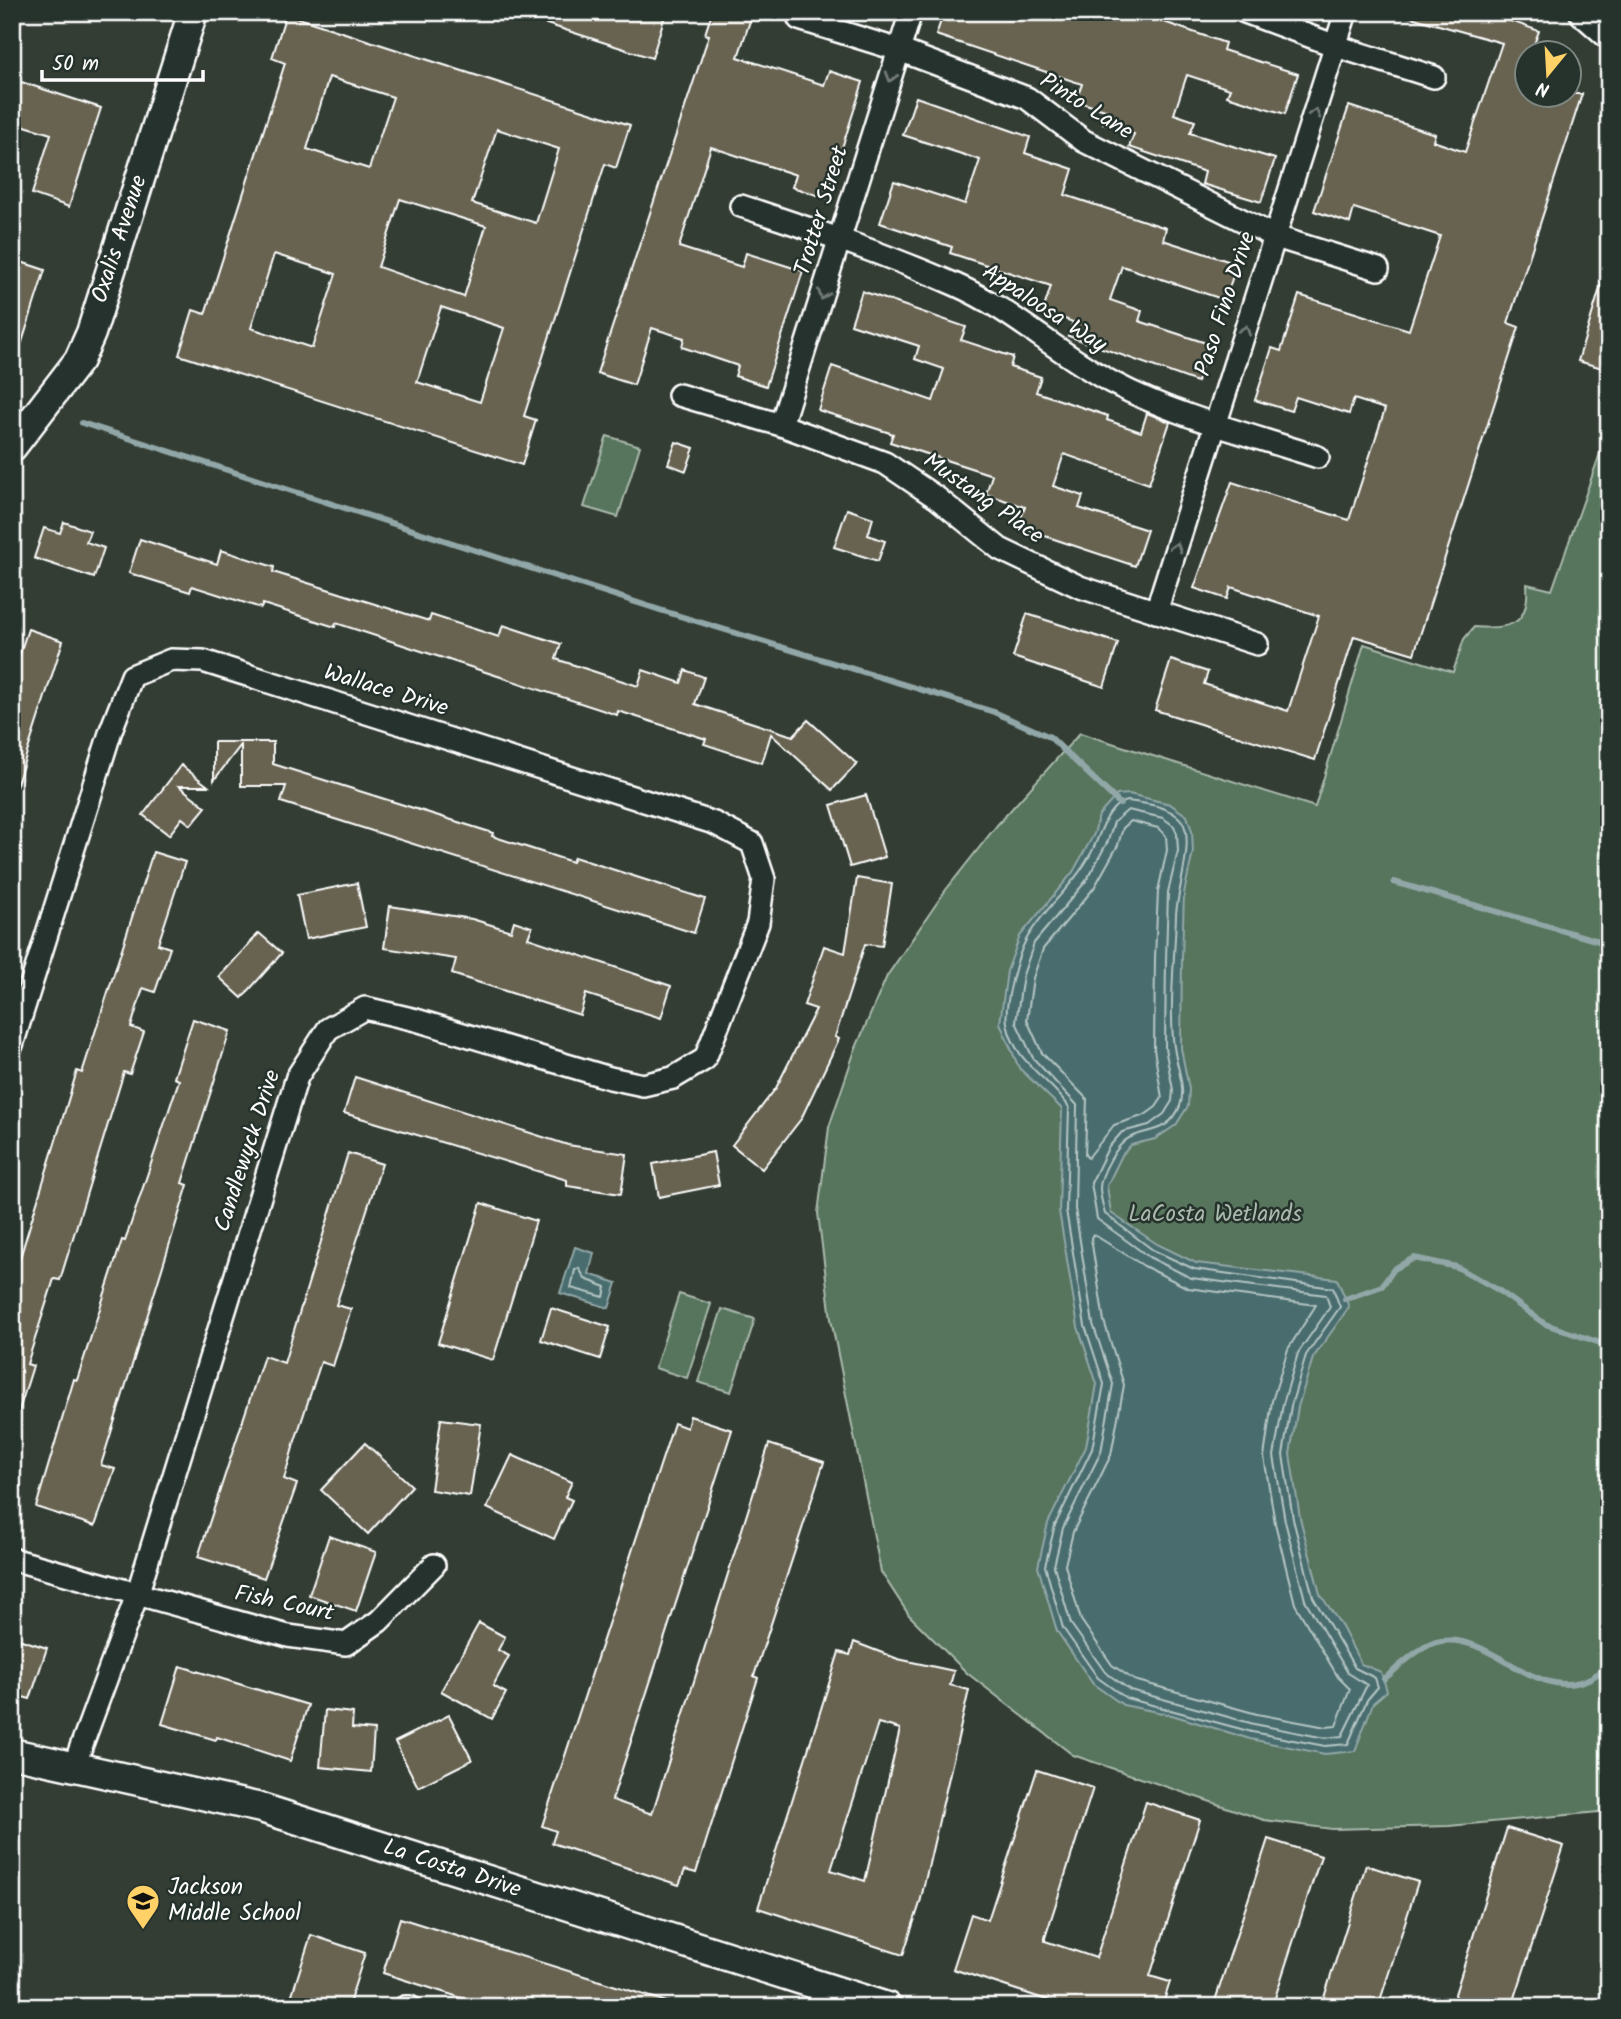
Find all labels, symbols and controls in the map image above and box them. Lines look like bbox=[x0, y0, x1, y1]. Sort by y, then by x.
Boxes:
scale bar bbox=[42, 38, 203, 82]
north arrow bbox=[1512, 38, 1582, 108]
text: 50 m bbox=[52, 48, 99, 81]
street label: Pinto Lane bbox=[1032, 64, 1140, 150]
one-way arrow bbox=[884, 71, 899, 83]
text: N bbox=[1533, 72, 1554, 104]
one-way arrow bbox=[1306, 107, 1321, 119]
street label: Trotter Street bbox=[785, 141, 859, 280]
street label: Oxalis Avenue bbox=[82, 170, 158, 308]
street label: Paso Fino Drive bbox=[1186, 227, 1266, 381]
street label: Appaloosa Way bbox=[974, 255, 1114, 363]
one-way arrow bbox=[817, 288, 831, 300]
one-way arrow bbox=[1237, 324, 1252, 336]
street label: Mustang Place bbox=[915, 444, 1051, 554]
one-way arrow bbox=[1168, 541, 1183, 553]
street label: Wallace Drive bbox=[319, 655, 453, 727]
street label: Candlewyck Drive bbox=[205, 1065, 291, 1237]
park label: LaCosta Wetlands bbox=[1128, 1197, 1302, 1233]
street label: Fish Court bbox=[231, 1576, 338, 1632]
street label: La Costa Drive bbox=[378, 1830, 526, 1908]
place label: Jackson Middle School bbox=[168, 1870, 301, 1932]
school or university icon: Jackson Middle School bbox=[124, 1882, 162, 1931]

